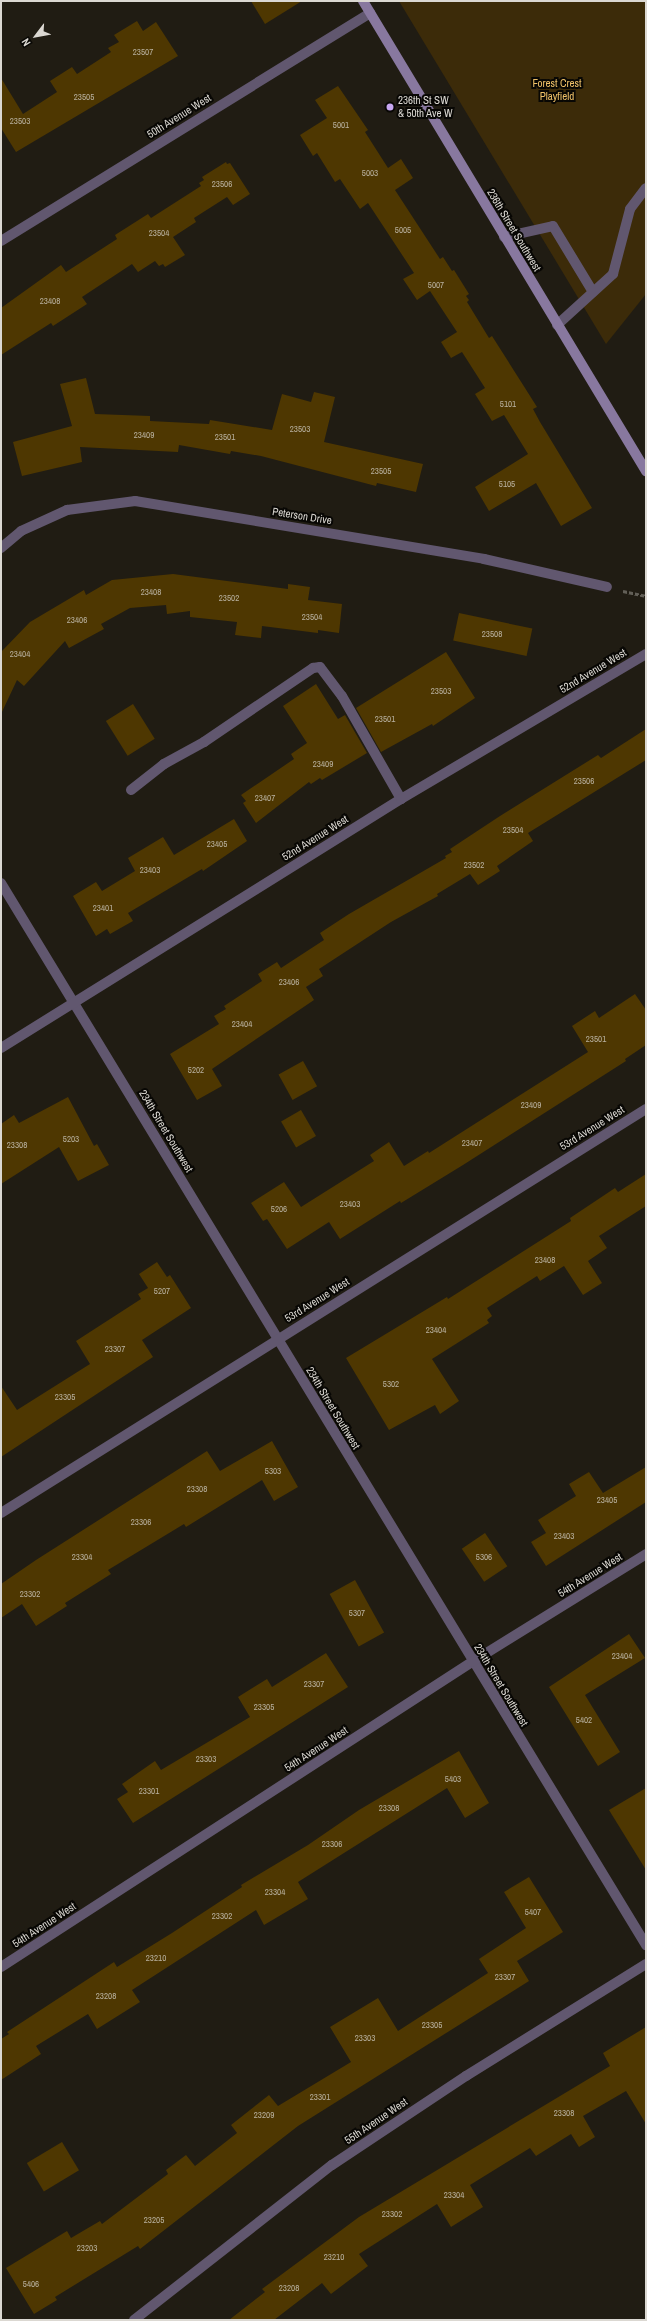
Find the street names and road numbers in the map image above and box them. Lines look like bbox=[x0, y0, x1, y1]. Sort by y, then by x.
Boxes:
street label: 50th Avenue West bbox=[144, 91, 214, 141]
street label: 236th Street Southwest bbox=[484, 186, 544, 274]
street label: Peterson Drive bbox=[271, 505, 333, 527]
street label: 52nd Avenue West bbox=[557, 646, 629, 696]
street label: 52nd Avenue West bbox=[279, 812, 351, 864]
street label: 234th Street Southwest bbox=[136, 1087, 196, 1175]
street label: 53rd Avenue West bbox=[557, 1103, 627, 1153]
street label: 53rd Avenue West bbox=[282, 1275, 352, 1325]
street label: 234th Street Southwest bbox=[303, 1364, 363, 1452]
street label: 54th Avenue West bbox=[555, 1550, 625, 1600]
street label: 234th Street Southwest bbox=[471, 1641, 531, 1729]
street label: 54th Avenue West bbox=[282, 1723, 350, 1775]
street label: 54th Avenue West bbox=[10, 1899, 78, 1951]
street label: 55th Avenue West bbox=[342, 2095, 410, 2147]

